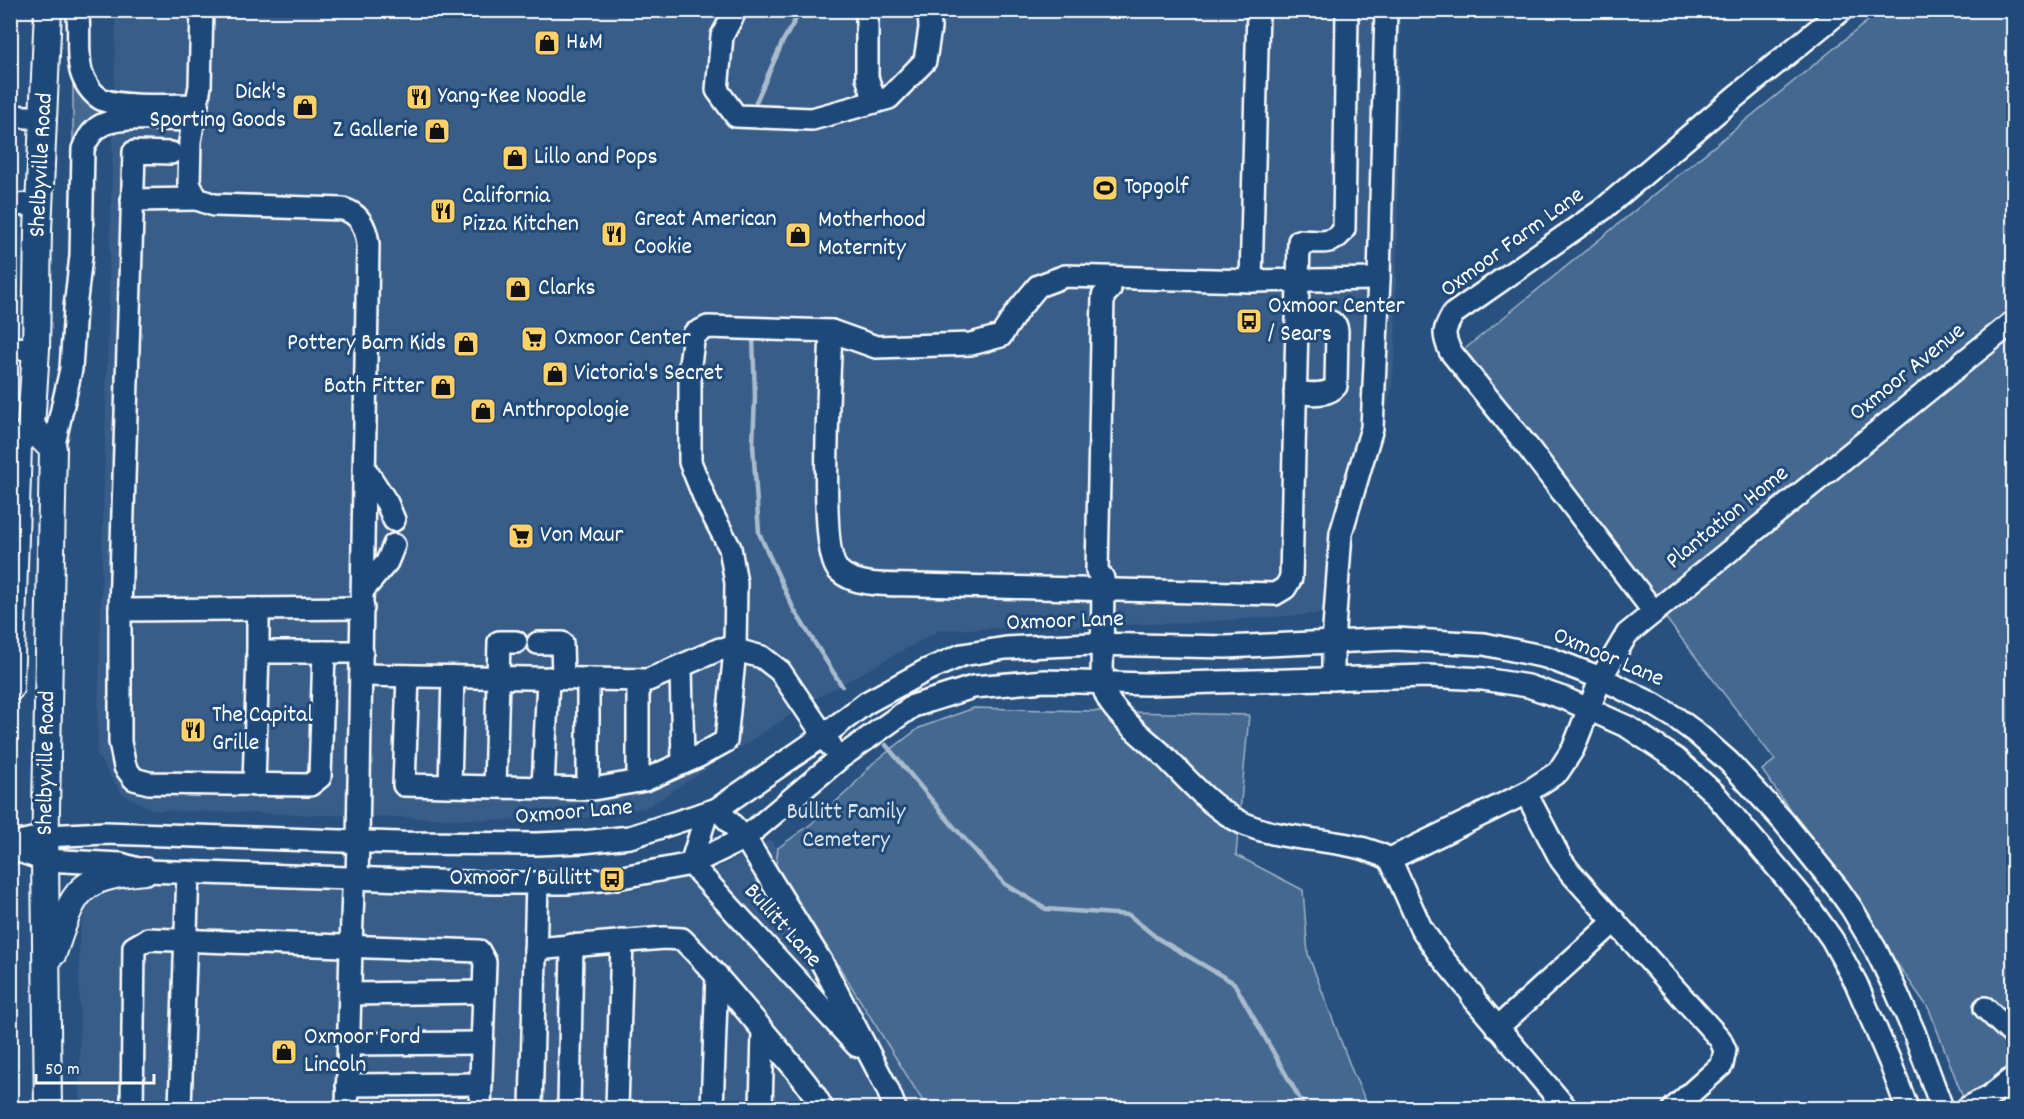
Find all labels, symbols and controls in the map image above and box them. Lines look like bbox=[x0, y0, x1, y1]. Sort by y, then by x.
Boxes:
place label: H&M bbox=[566, 26, 603, 60]
shop icon: H&M bbox=[532, 28, 562, 58]
place label: Dick's Sporting Goods bbox=[150, 76, 286, 138]
place label: Yang-Kee Noodle bbox=[438, 80, 586, 114]
restaurant icon: Yang-Kee Noodle bbox=[404, 82, 434, 112]
street label: Shelbyville Road bbox=[21, 92, 63, 238]
shop icon: Dick's Sporting Goods bbox=[290, 92, 320, 122]
place label: Z Gallerie bbox=[333, 114, 418, 148]
shop icon: Z Gallerie bbox=[422, 116, 452, 146]
place label: Lillo and Pops bbox=[534, 141, 658, 175]
shop icon: Lillo and Pops bbox=[500, 143, 530, 173]
place label: Topgolf bbox=[1124, 171, 1189, 205]
sports icon: Topgolf bbox=[1090, 173, 1120, 203]
street label: Oxmoor Farm Lane bbox=[1434, 179, 1592, 307]
place label: California Pizza Kitchen bbox=[462, 180, 579, 242]
restaurant icon: California Pizza Kitchen bbox=[428, 196, 458, 226]
place label: Great American Cookie bbox=[634, 203, 777, 265]
place label: Motherhood Maternity bbox=[818, 204, 926, 266]
restaurant icon: Great American Cookie bbox=[599, 219, 629, 249]
shop icon: Motherhood Maternity bbox=[783, 220, 813, 250]
place label: Clarks bbox=[538, 272, 596, 306]
shop icon: Clarks bbox=[503, 274, 533, 304]
place label: Oxmoor Center / Sears bbox=[1268, 290, 1405, 352]
bus stop icon: Oxmoor Center / Sears bbox=[1234, 306, 1264, 336]
street label: Oxmoor Avenue bbox=[1843, 316, 1973, 430]
place label: Oxmoor Center bbox=[554, 322, 691, 356]
supermarket icon: Oxmoor Center bbox=[519, 324, 549, 354]
place label: Pottery Barn Kids bbox=[287, 327, 446, 361]
shop icon: Pottery Barn Kids bbox=[451, 329, 481, 359]
place label: Victoria's Secret bbox=[574, 357, 723, 391]
shop icon: Victoria's Secret bbox=[540, 359, 570, 389]
place label: Bath Fitter bbox=[324, 370, 424, 404]
shop icon: Bath Fitter bbox=[428, 372, 458, 402]
place label: Anthropologie bbox=[502, 394, 629, 428]
shop icon: Anthropologie bbox=[468, 396, 498, 426]
street label: Plantation Home bbox=[1659, 458, 1797, 578]
place label: Von Maur bbox=[540, 519, 623, 553]
supermarket icon: Von Maur bbox=[506, 521, 536, 551]
street label: Oxmoor Lane bbox=[1006, 603, 1124, 641]
street label: Oxmoor Lane bbox=[1547, 619, 1669, 697]
street label: Shelbyville Road bbox=[29, 690, 65, 836]
place label: The Capital Grille bbox=[212, 699, 313, 761]
restaurant icon: The Capital Grille bbox=[178, 715, 208, 745]
street label: Oxmoor Lane bbox=[514, 791, 634, 835]
park label: Bullitt Family Cemetery bbox=[786, 796, 907, 858]
place label: Oxmoor / Bullitt bbox=[449, 862, 592, 896]
bus stop icon: Oxmoor / Bullitt bbox=[597, 864, 627, 894]
street label: Bullitt Lane bbox=[735, 876, 829, 976]
place label: Oxmoor Ford Lincoln bbox=[304, 1021, 420, 1083]
shop icon: Oxmoor Ford Lincoln bbox=[269, 1037, 299, 1067]
scale bar bbox=[36, 1047, 154, 1085]
text: 50 m bbox=[45, 1058, 80, 1083]

